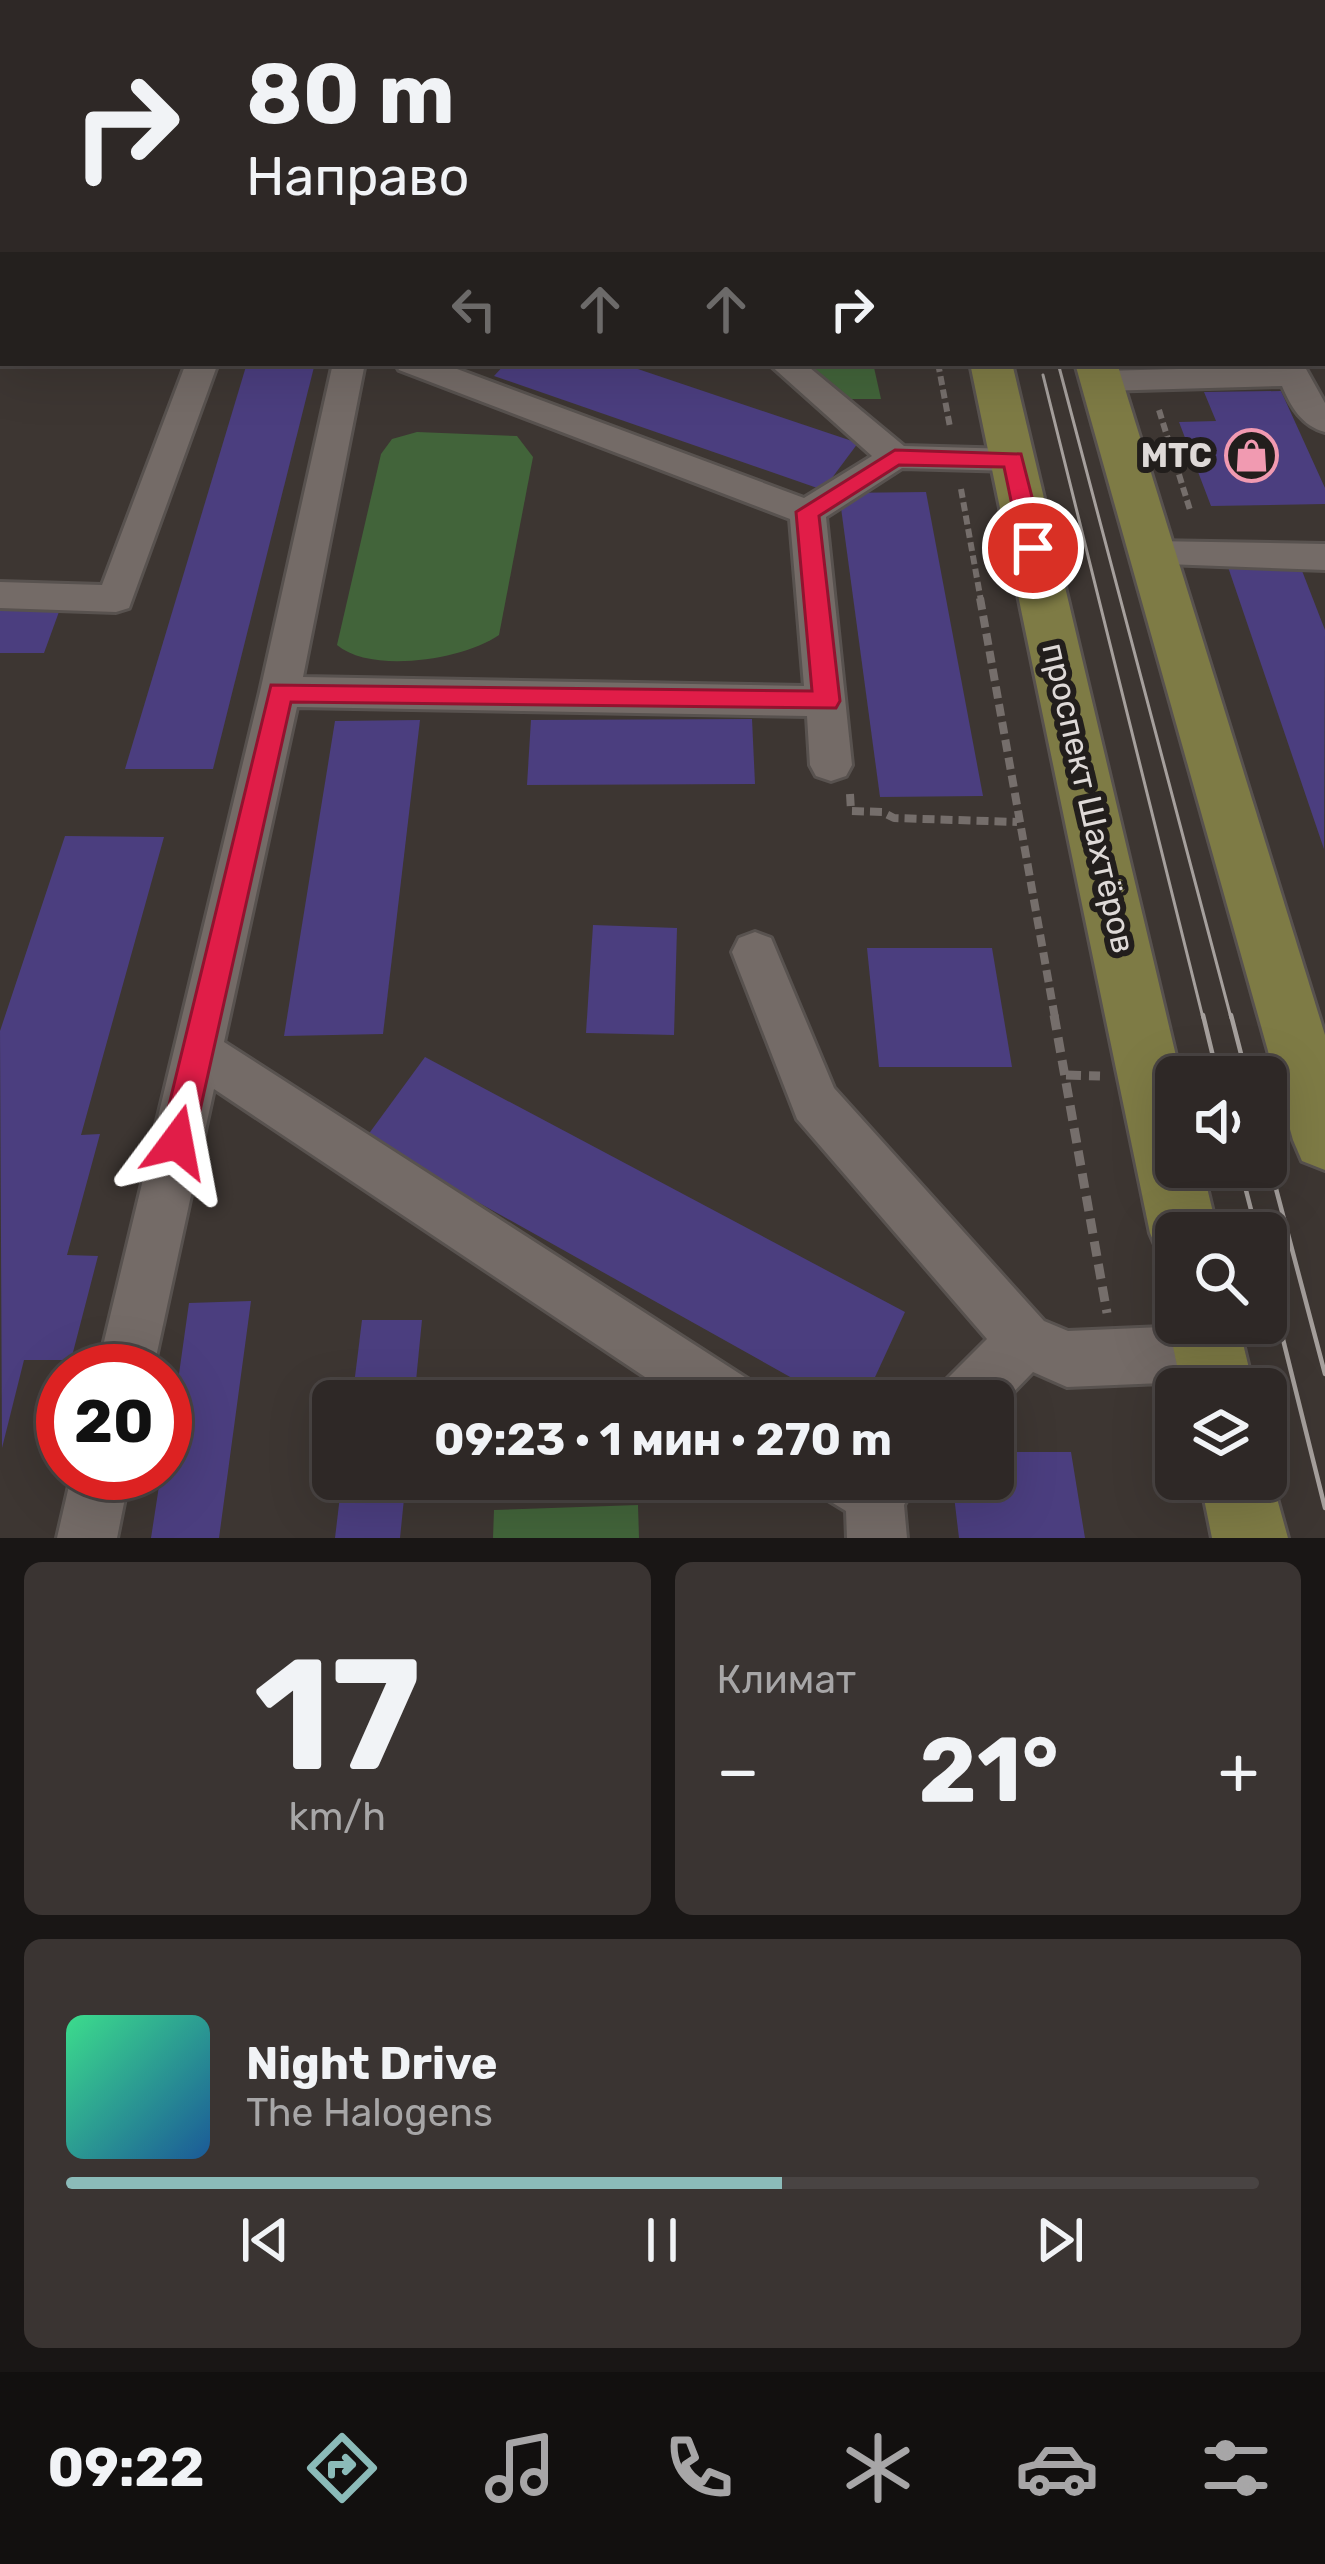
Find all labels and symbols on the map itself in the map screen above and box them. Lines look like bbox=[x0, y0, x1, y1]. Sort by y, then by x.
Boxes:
shop icon: МТС bbox=[1223, 427, 1279, 483]
place label: МТС bbox=[1141, 436, 1212, 475]
pin bbox=[982, 497, 1084, 599]
street label: проспект Шахтёров bbox=[1034, 639, 1144, 957]
position arrow bbox=[114, 1079, 240, 1205]
speed limit sign: 20 bbox=[36, 1344, 192, 1500]

